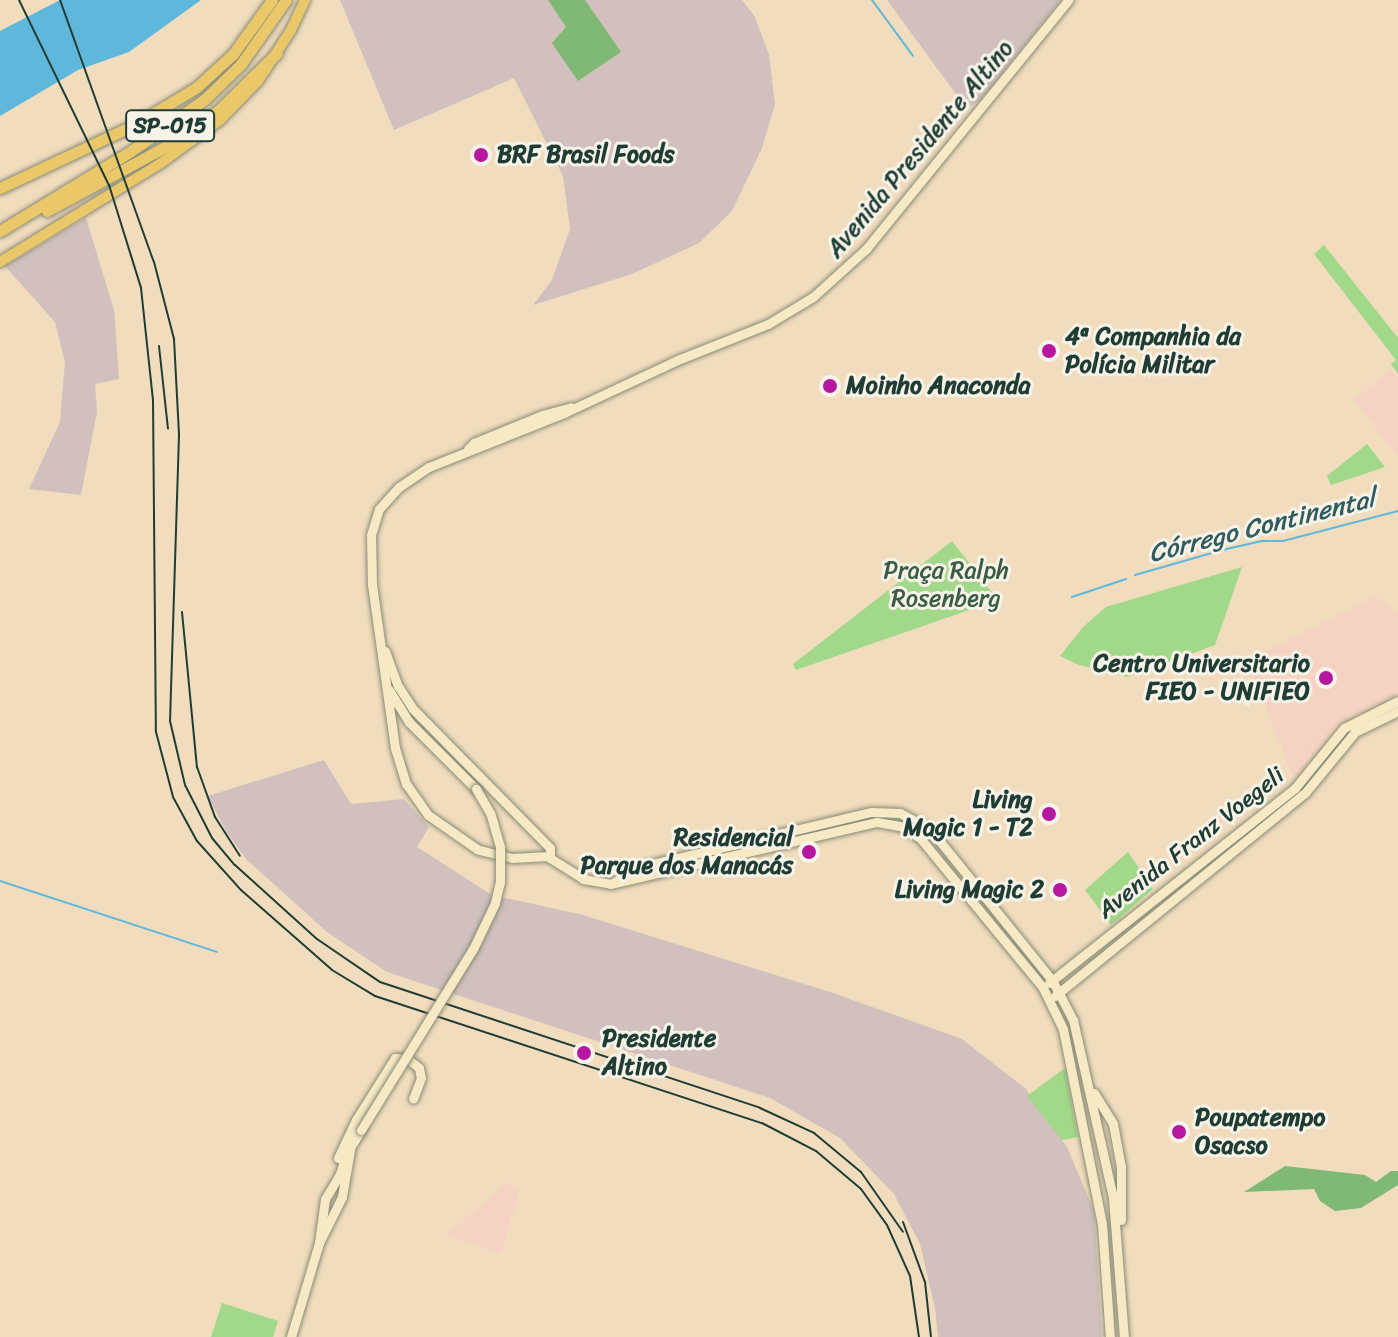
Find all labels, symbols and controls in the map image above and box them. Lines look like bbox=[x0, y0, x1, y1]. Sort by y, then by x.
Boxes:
street label: Avenida Presidente Altino bbox=[820, 34, 1020, 264]
road number: SP-015 bbox=[124, 108, 216, 144]
place label: BRF Brasil Foods bbox=[497, 141, 675, 169]
marker: BRF Brasil Foods bbox=[472, 146, 490, 164]
place label: 4ª Companhia da Polícia Militar bbox=[1065, 323, 1241, 379]
marker: 4ª Companhia da Polícia Militar bbox=[1040, 342, 1058, 360]
place label: Moinho Anaconda bbox=[846, 372, 1031, 400]
marker: Moinho Anaconda bbox=[821, 377, 839, 395]
water label: Córrego Continental bbox=[1146, 483, 1378, 569]
park label: Praça Ralph Rosenberg bbox=[883, 557, 1009, 613]
place label: Centro Universitario FIEO - UNIFIEO bbox=[1094, 650, 1310, 706]
marker: Centro Universitario FIEO - UNIFIEO bbox=[1317, 669, 1335, 687]
street label: Avenida Franz Voegeli bbox=[1092, 761, 1290, 925]
place label: Living Magic 1 - T2 bbox=[903, 786, 1033, 842]
marker: Living Magic 1 - T2 bbox=[1040, 805, 1058, 823]
place label: Residencial Parque dos Manacás bbox=[582, 824, 793, 880]
marker: Residencial Parque dos Manacás bbox=[800, 843, 818, 861]
place label: Living Magic 2 bbox=[895, 876, 1044, 904]
marker: Living Magic 2 bbox=[1051, 881, 1069, 899]
place label: Presidente Altino bbox=[602, 1025, 716, 1081]
marker: Presidente Altino bbox=[573, 1042, 595, 1064]
place label: Poupatempo Osacso bbox=[1195, 1104, 1325, 1160]
marker: Poupatempo Osacso bbox=[1170, 1123, 1188, 1141]

